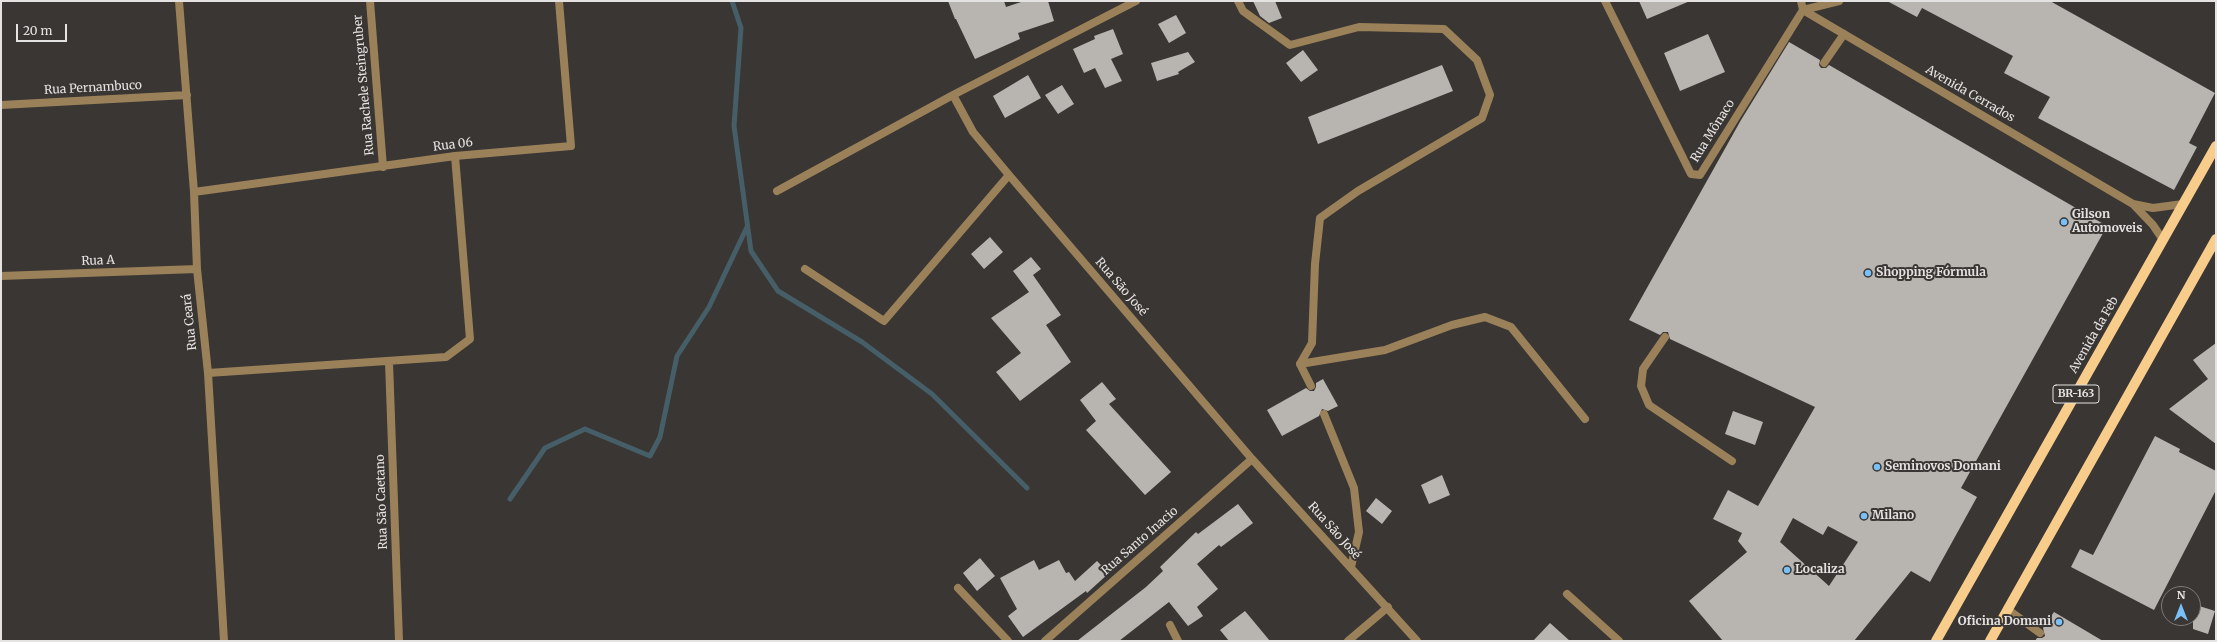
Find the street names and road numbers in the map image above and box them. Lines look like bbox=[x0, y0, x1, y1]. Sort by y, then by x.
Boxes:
street label: Rua Rachele Steingruber bbox=[351, 14, 377, 156]
street label: Avenida Cerrados bbox=[1923, 63, 2017, 125]
street label: Rua Pernambuco bbox=[44, 78, 142, 98]
street label: Rua Mônaco bbox=[1688, 97, 1738, 165]
street label: Rua 06 bbox=[432, 135, 474, 155]
street label: Rua A bbox=[81, 253, 115, 269]
street label: Rua São José bbox=[1092, 255, 1150, 319]
street label: Rua Ceará bbox=[180, 293, 200, 351]
street label: Avenida da Feb bbox=[2066, 294, 2122, 376]
road number: BR-163 bbox=[2053, 385, 2099, 403]
street label: Rua São Caetano bbox=[373, 454, 391, 550]
street label: Rua São José bbox=[1305, 499, 1363, 563]
street label: Rua Santo Inacio bbox=[1099, 504, 1181, 578]

